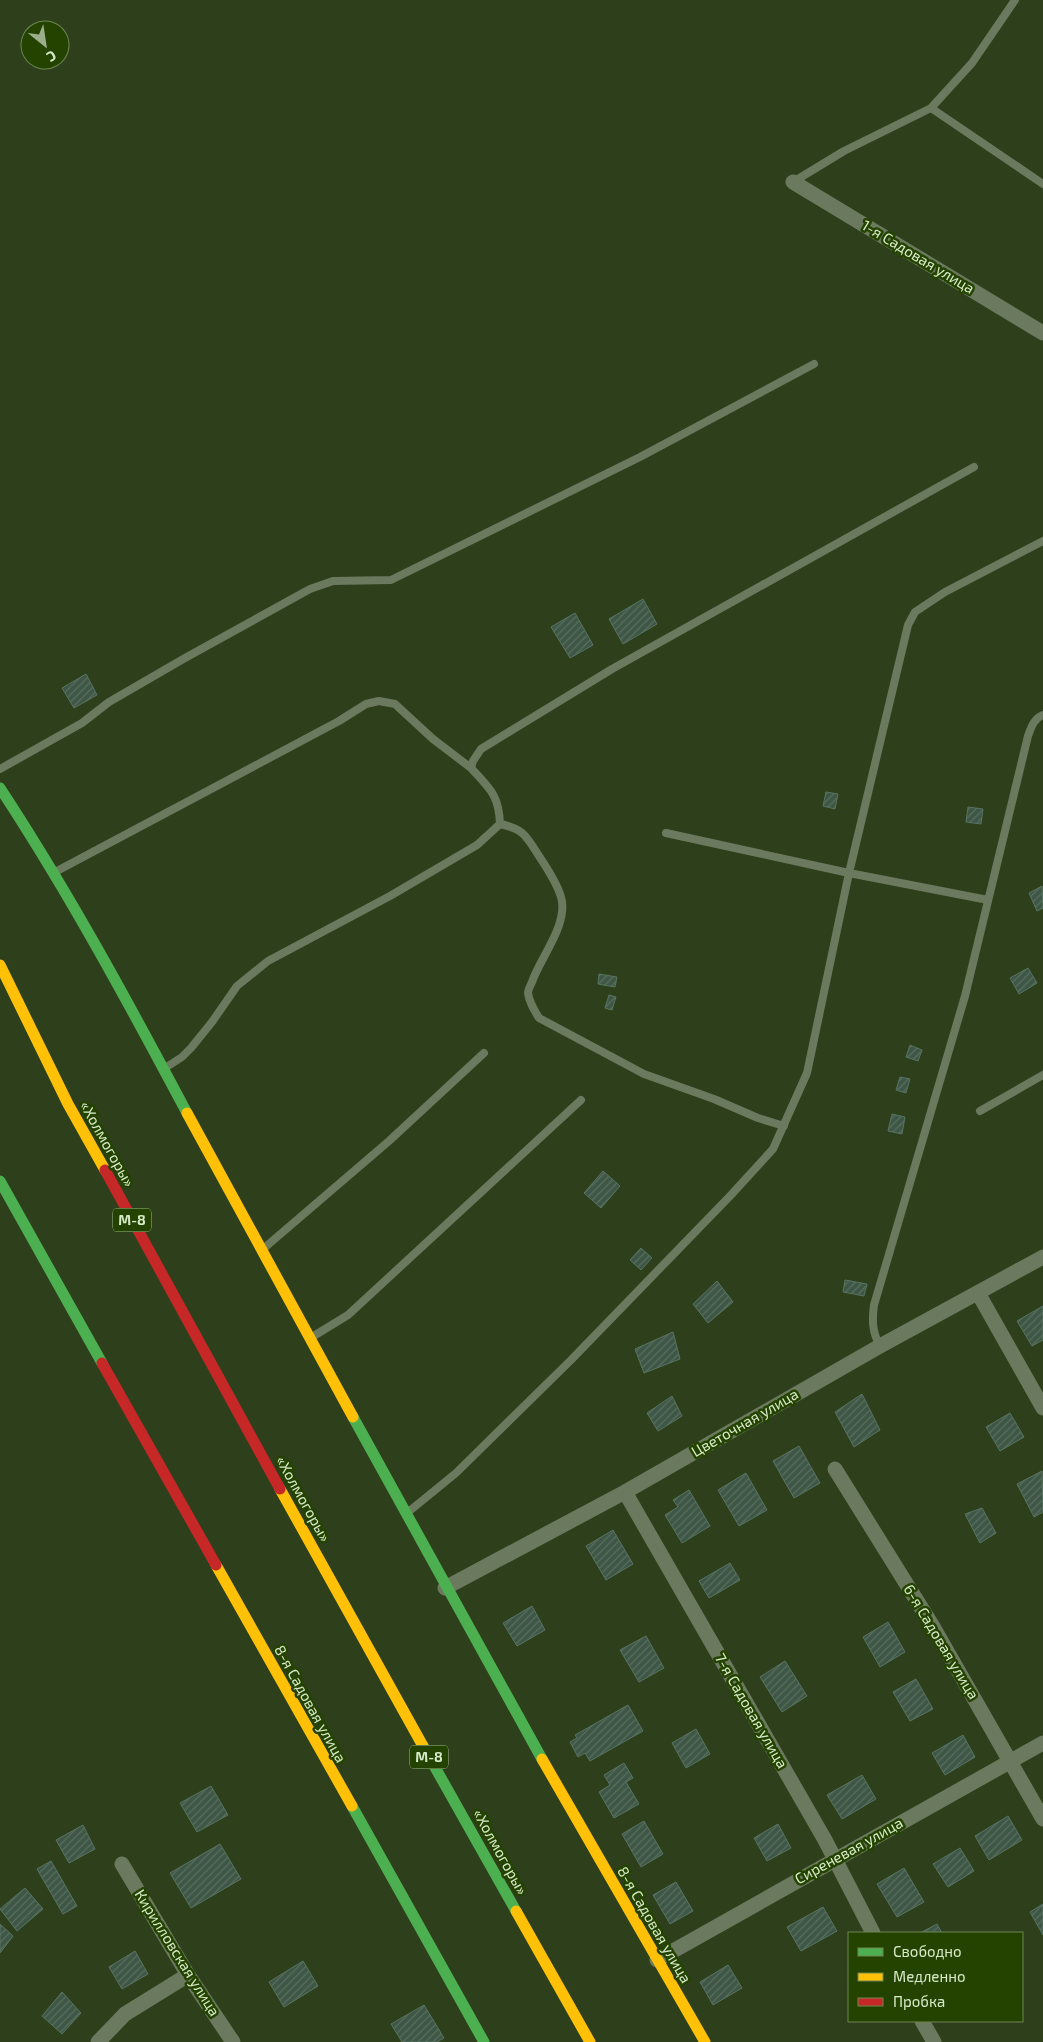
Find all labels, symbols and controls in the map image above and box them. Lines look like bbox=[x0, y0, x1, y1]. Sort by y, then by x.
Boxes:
north arrow bbox=[20, 20, 70, 70]
text: С bbox=[44, 47, 60, 66]
street label: 1-я Садовая улица bbox=[858, 215, 978, 298]
street label: «Холмогоры» bbox=[77, 1098, 139, 1189]
road number: М-8 bbox=[113, 1208, 151, 1232]
street label: Цветочная улица bbox=[688, 1384, 802, 1461]
street label: «Холмогоры» bbox=[273, 1453, 335, 1544]
street label: 6-я Садовая улица bbox=[900, 1581, 983, 1703]
street label: 8-я Садовая улица bbox=[270, 1642, 351, 1766]
street label: 7-я Садовая улица bbox=[711, 1650, 792, 1772]
road number: М-8 bbox=[410, 1745, 448, 1768]
street label: «Холмогоры» bbox=[470, 1806, 532, 1897]
street label: Сиреневая улица bbox=[791, 1813, 906, 1888]
street label: 8-я Садовая улица bbox=[613, 1863, 696, 1986]
street label: Кирилловская улица bbox=[131, 1886, 224, 2020]
legend bbox=[848, 1932, 1023, 2022]
text: Свободно bbox=[893, 1942, 962, 1960]
text: Медленно bbox=[893, 1967, 966, 1985]
text: Пробка bbox=[893, 1992, 945, 2010]

